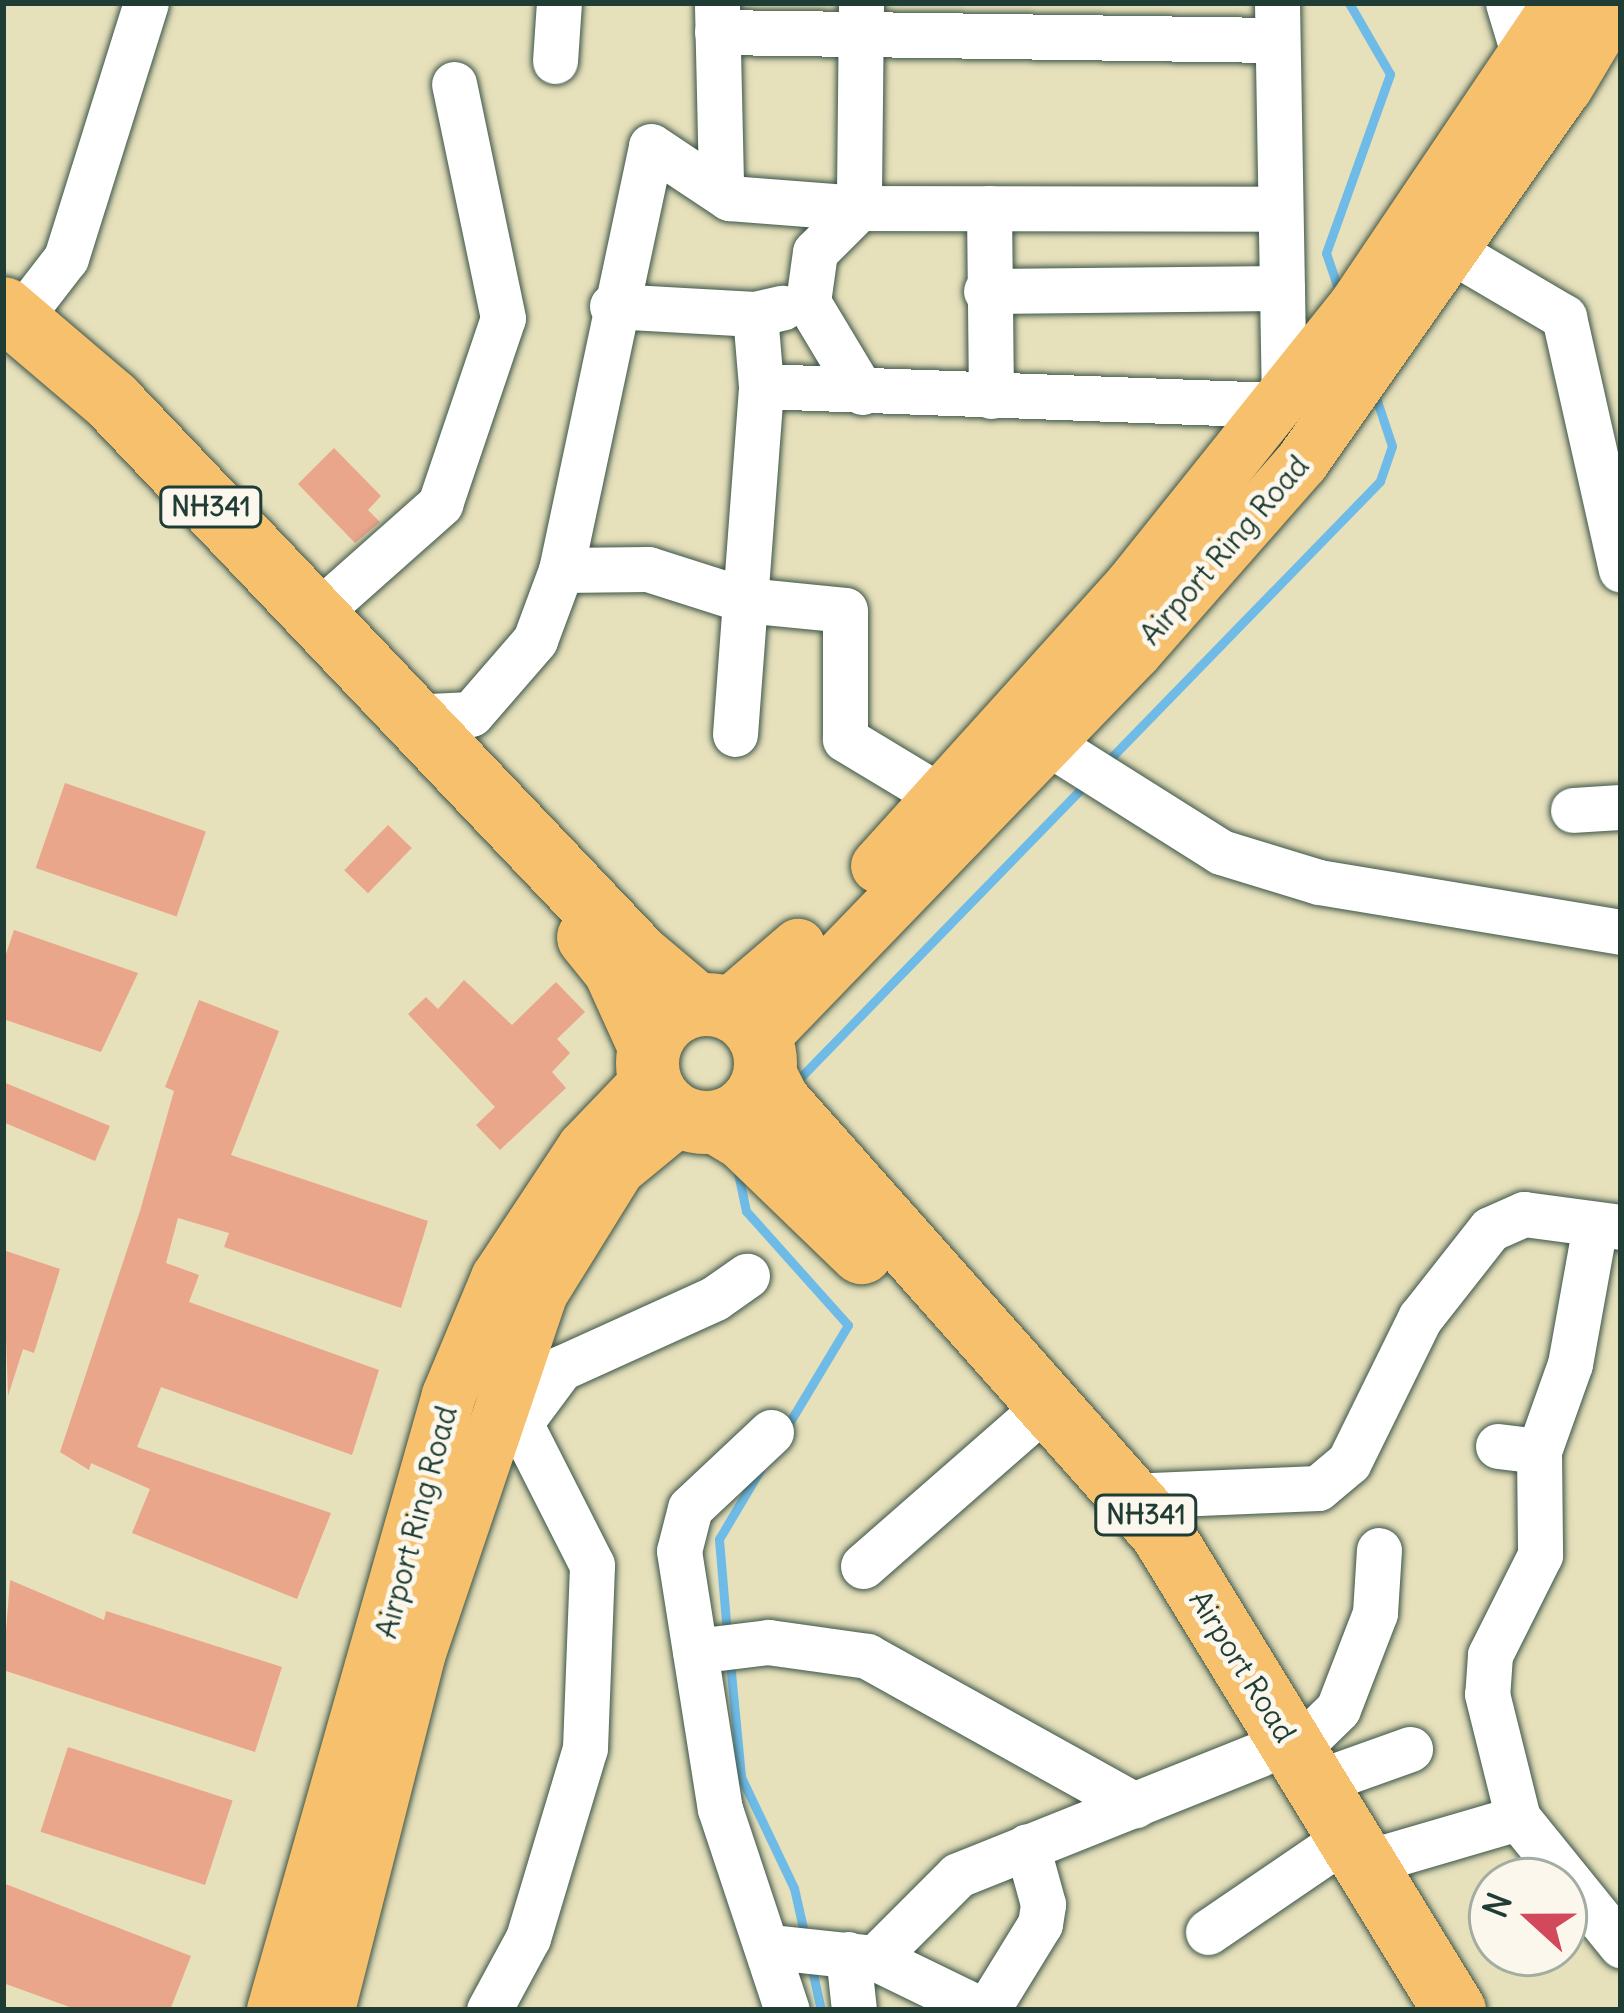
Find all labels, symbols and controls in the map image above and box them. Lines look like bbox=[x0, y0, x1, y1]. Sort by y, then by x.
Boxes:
street label: Airport Ring Road bbox=[1132, 448, 1316, 652]
road number: NH341 bbox=[157, 486, 265, 528]
street label: Airport Ring Road bbox=[368, 1402, 464, 1642]
road number: NH341 bbox=[1092, 1494, 1200, 1536]
street label: Airport Road bbox=[1182, 1584, 1304, 1748]
north arrow bbox=[1468, 1857, 1588, 1977]
text: N bbox=[1473, 1887, 1521, 1923]

